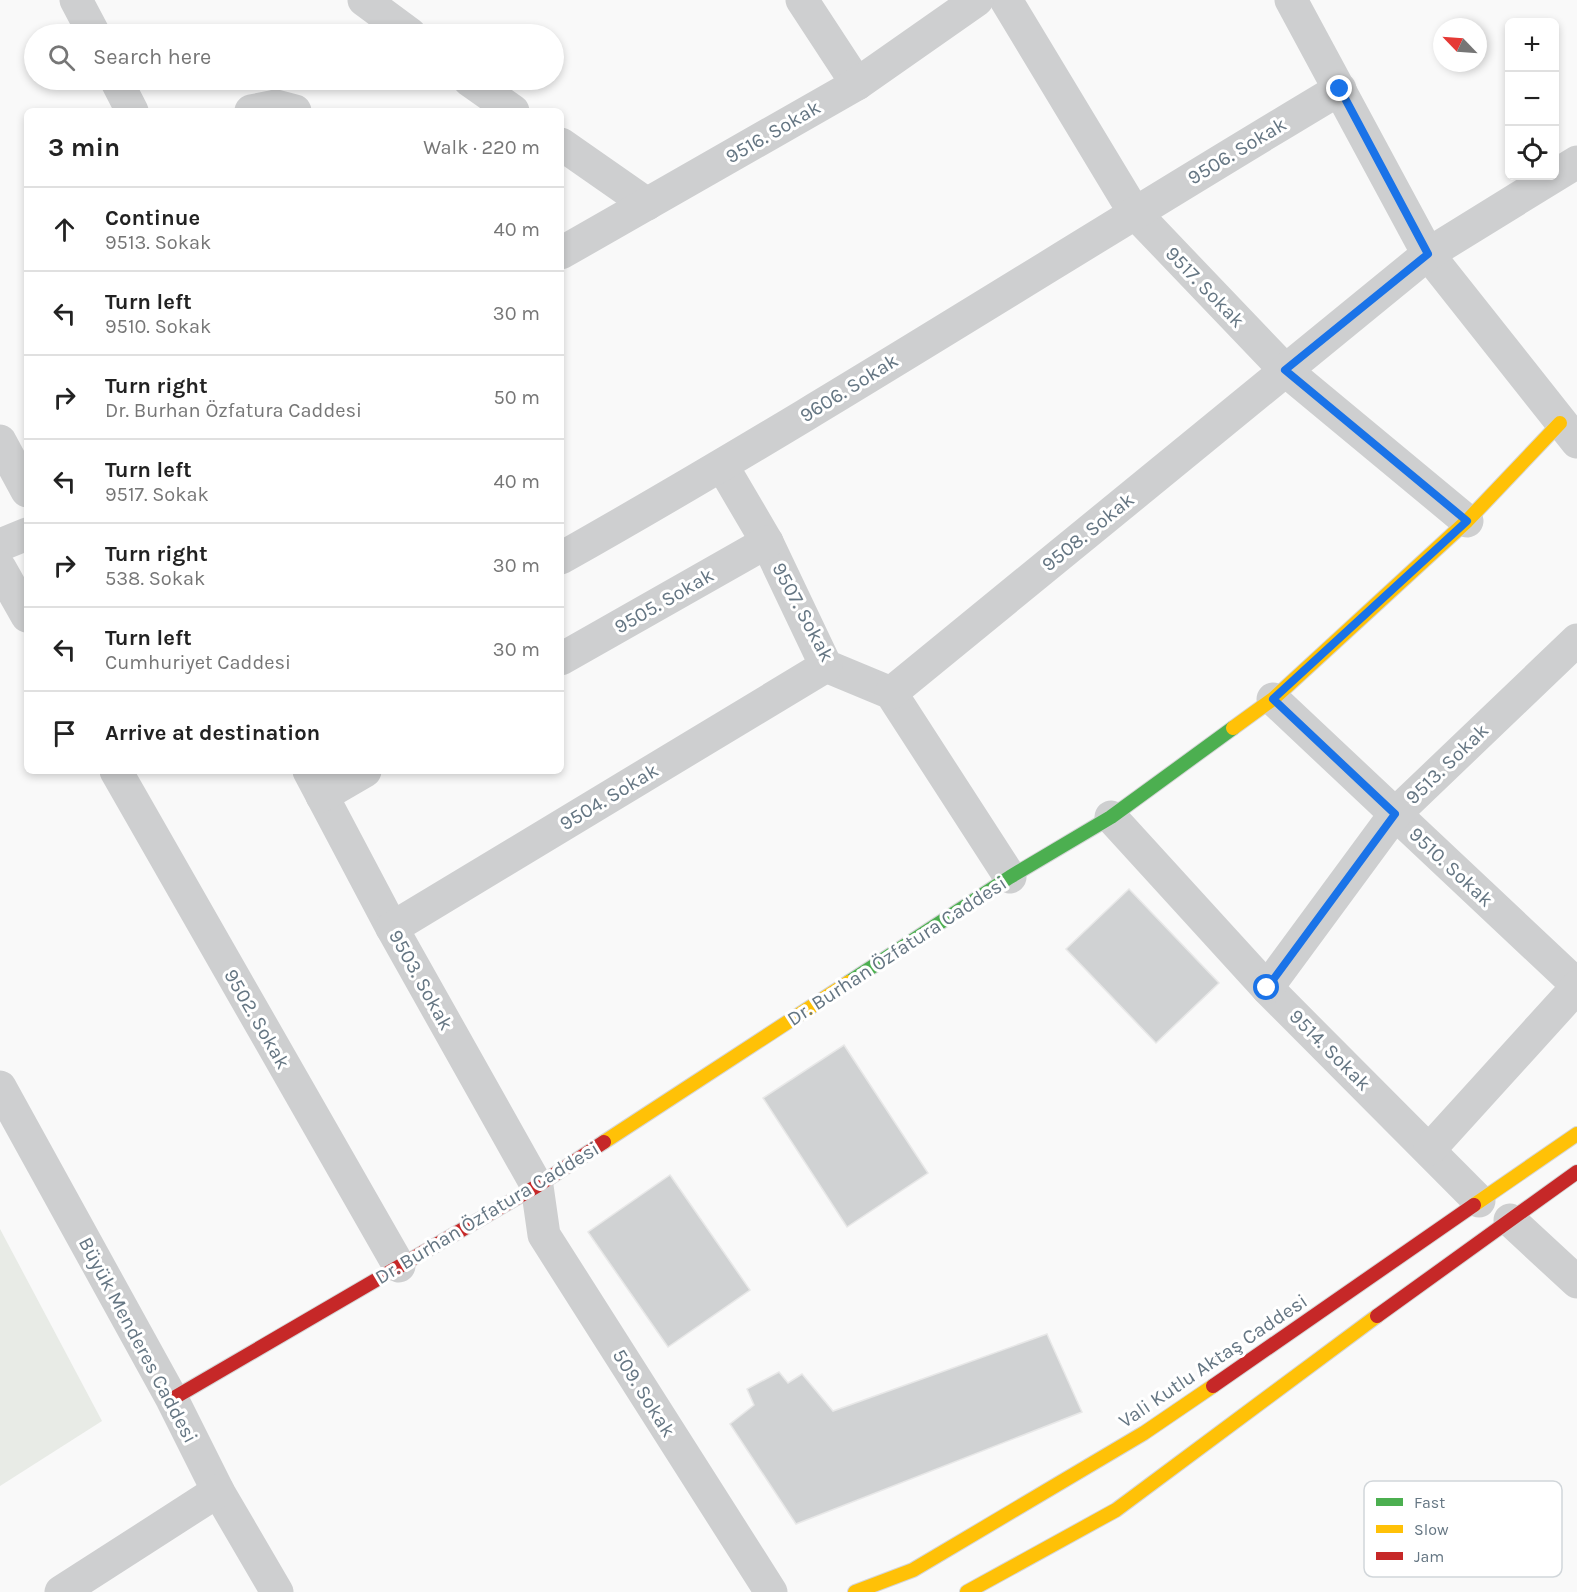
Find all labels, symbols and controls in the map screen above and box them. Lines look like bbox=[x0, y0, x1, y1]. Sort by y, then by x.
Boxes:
north arrow bbox=[1433, 18, 1487, 72]
map controls bbox=[1505, 18, 1559, 180]
button: + bbox=[1505, 18, 1559, 72]
search box bbox=[24, 24, 564, 90]
icon: search bbox=[45, 41, 78, 74]
text: Search here bbox=[93, 44, 211, 70]
button: − bbox=[1505, 72, 1559, 126]
route end bbox=[1326, 75, 1352, 101]
street label: 9516. Sokak bbox=[721, 96, 825, 168]
street label: 9506. Sokak bbox=[1183, 113, 1291, 189]
button: locate bbox=[1505, 126, 1559, 180]
text: 3 min bbox=[48, 132, 120, 163]
text: Walk · 220 m bbox=[423, 136, 540, 159]
text: Continue bbox=[105, 205, 200, 231]
icon: ahead bbox=[48, 213, 81, 246]
text: 40 m bbox=[494, 218, 540, 241]
text: 9513. Sokak bbox=[105, 231, 211, 254]
street label: 9517. Sokak bbox=[1161, 242, 1249, 332]
text: Turn left bbox=[105, 289, 192, 315]
icon: left bbox=[48, 297, 81, 330]
text: 30 m bbox=[493, 302, 540, 325]
text: 9510. Sokak bbox=[105, 315, 211, 338]
street label: 9606. Sokak bbox=[796, 349, 902, 427]
text: Turn right bbox=[105, 373, 208, 399]
icon: right bbox=[48, 381, 81, 414]
text: 50 m bbox=[493, 386, 540, 409]
text: Dr. Burhan Özfatura Caddesi bbox=[105, 399, 362, 422]
text: Turn left bbox=[105, 457, 192, 483]
icon: left bbox=[48, 465, 81, 498]
text: 40 m bbox=[494, 470, 540, 493]
text: 9517. Sokak bbox=[105, 483, 209, 506]
street label: 9508. Sokak bbox=[1037, 488, 1139, 576]
text: Turn right bbox=[105, 541, 208, 567]
icon: right bbox=[48, 549, 81, 582]
text: 30 m bbox=[493, 554, 540, 577]
street label: 9507. Sokak bbox=[767, 558, 839, 666]
street label: 9505. Sokak bbox=[610, 563, 718, 639]
text: 538. Sokak bbox=[105, 567, 205, 590]
text: Turn left bbox=[105, 625, 192, 651]
icon: left bbox=[48, 633, 81, 666]
text: 30 m bbox=[493, 638, 540, 661]
text: Cumhuriyet Caddesi bbox=[105, 651, 291, 674]
icon: arrive bbox=[48, 717, 81, 750]
street label: 9513. Sokak bbox=[1401, 719, 1493, 809]
text: Arrive at destination bbox=[105, 720, 320, 746]
street label: 9504. Sokak bbox=[556, 759, 662, 835]
street label: 9510. Sokak bbox=[1404, 822, 1498, 912]
street label: Dr. Burhan Özfatura Caddesi bbox=[783, 871, 1011, 1031]
street label: 9503. Sokak bbox=[384, 926, 458, 1034]
street label: 9502. Sokak bbox=[219, 965, 295, 1073]
route start bbox=[1253, 974, 1279, 1000]
street label: 9514. Sokak bbox=[1285, 1005, 1375, 1095]
street label: Dr. Burhan Özfatura Caddesi bbox=[371, 1137, 603, 1289]
street label: Büyük Menderes Caddesi bbox=[74, 1233, 202, 1447]
street label: Vali Kutlu Aktaş Caddesi bbox=[1114, 1289, 1312, 1433]
street label: 509. Sokak bbox=[608, 1345, 680, 1441]
legend bbox=[1364, 1481, 1562, 1577]
text: Fast bbox=[1414, 1493, 1445, 1512]
text: Slow bbox=[1414, 1520, 1449, 1539]
text: Jam bbox=[1414, 1547, 1444, 1566]

